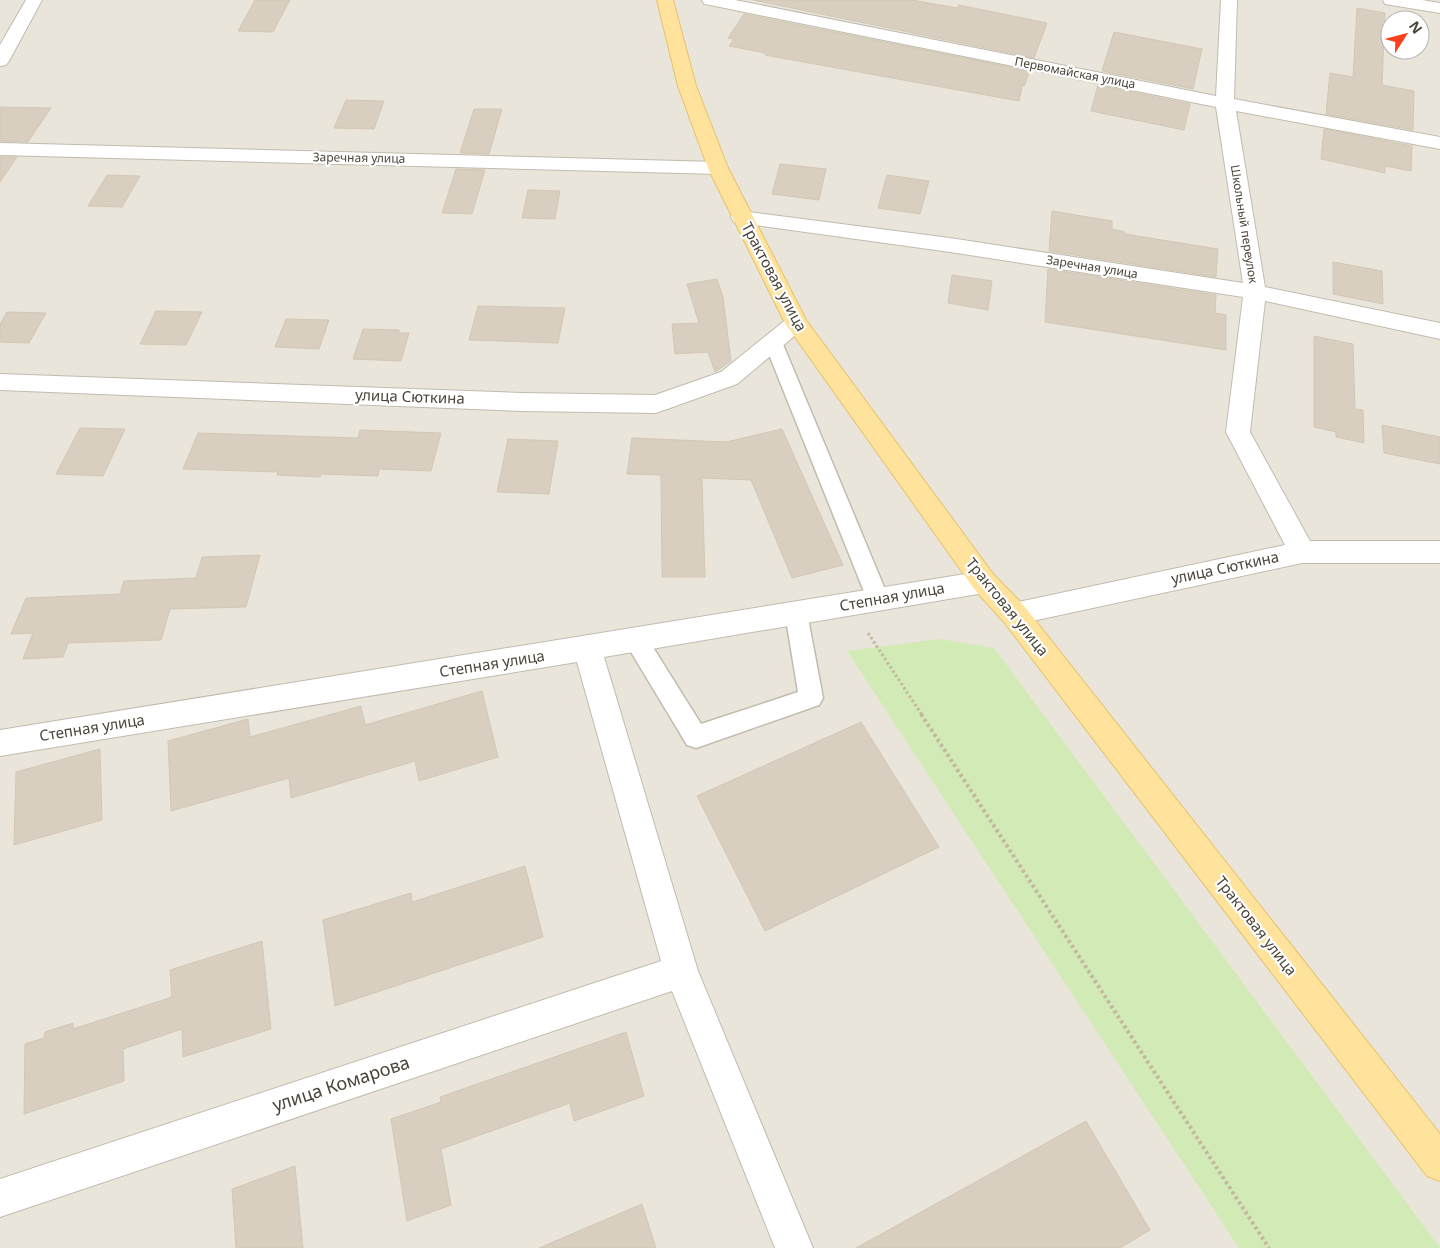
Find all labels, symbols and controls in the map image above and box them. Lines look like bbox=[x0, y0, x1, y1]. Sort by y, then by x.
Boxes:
north arrow bbox=[1380, 10, 1430, 60]
text: N bbox=[1405, 17, 1427, 37]
street label: Первомайская улица bbox=[1013, 52, 1137, 93]
street label: Заречная улица bbox=[313, 148, 405, 167]
street label: Школьный переулок bbox=[1227, 163, 1262, 285]
street label: Трактовая улица bbox=[738, 218, 812, 335]
street label: Заречная улица bbox=[1045, 251, 1139, 282]
street label: улица Сюткина bbox=[355, 384, 465, 408]
street label: улица Сюткина bbox=[1169, 546, 1281, 588]
street label: Трактовая улица bbox=[962, 553, 1054, 660]
street label: Степная улица bbox=[838, 577, 946, 615]
street label: Степная улица bbox=[438, 645, 546, 681]
street label: Степная улица bbox=[38, 709, 146, 745]
street label: Трактовая улица bbox=[1212, 872, 1302, 979]
street label: улица Комарова bbox=[269, 1050, 412, 1117]

